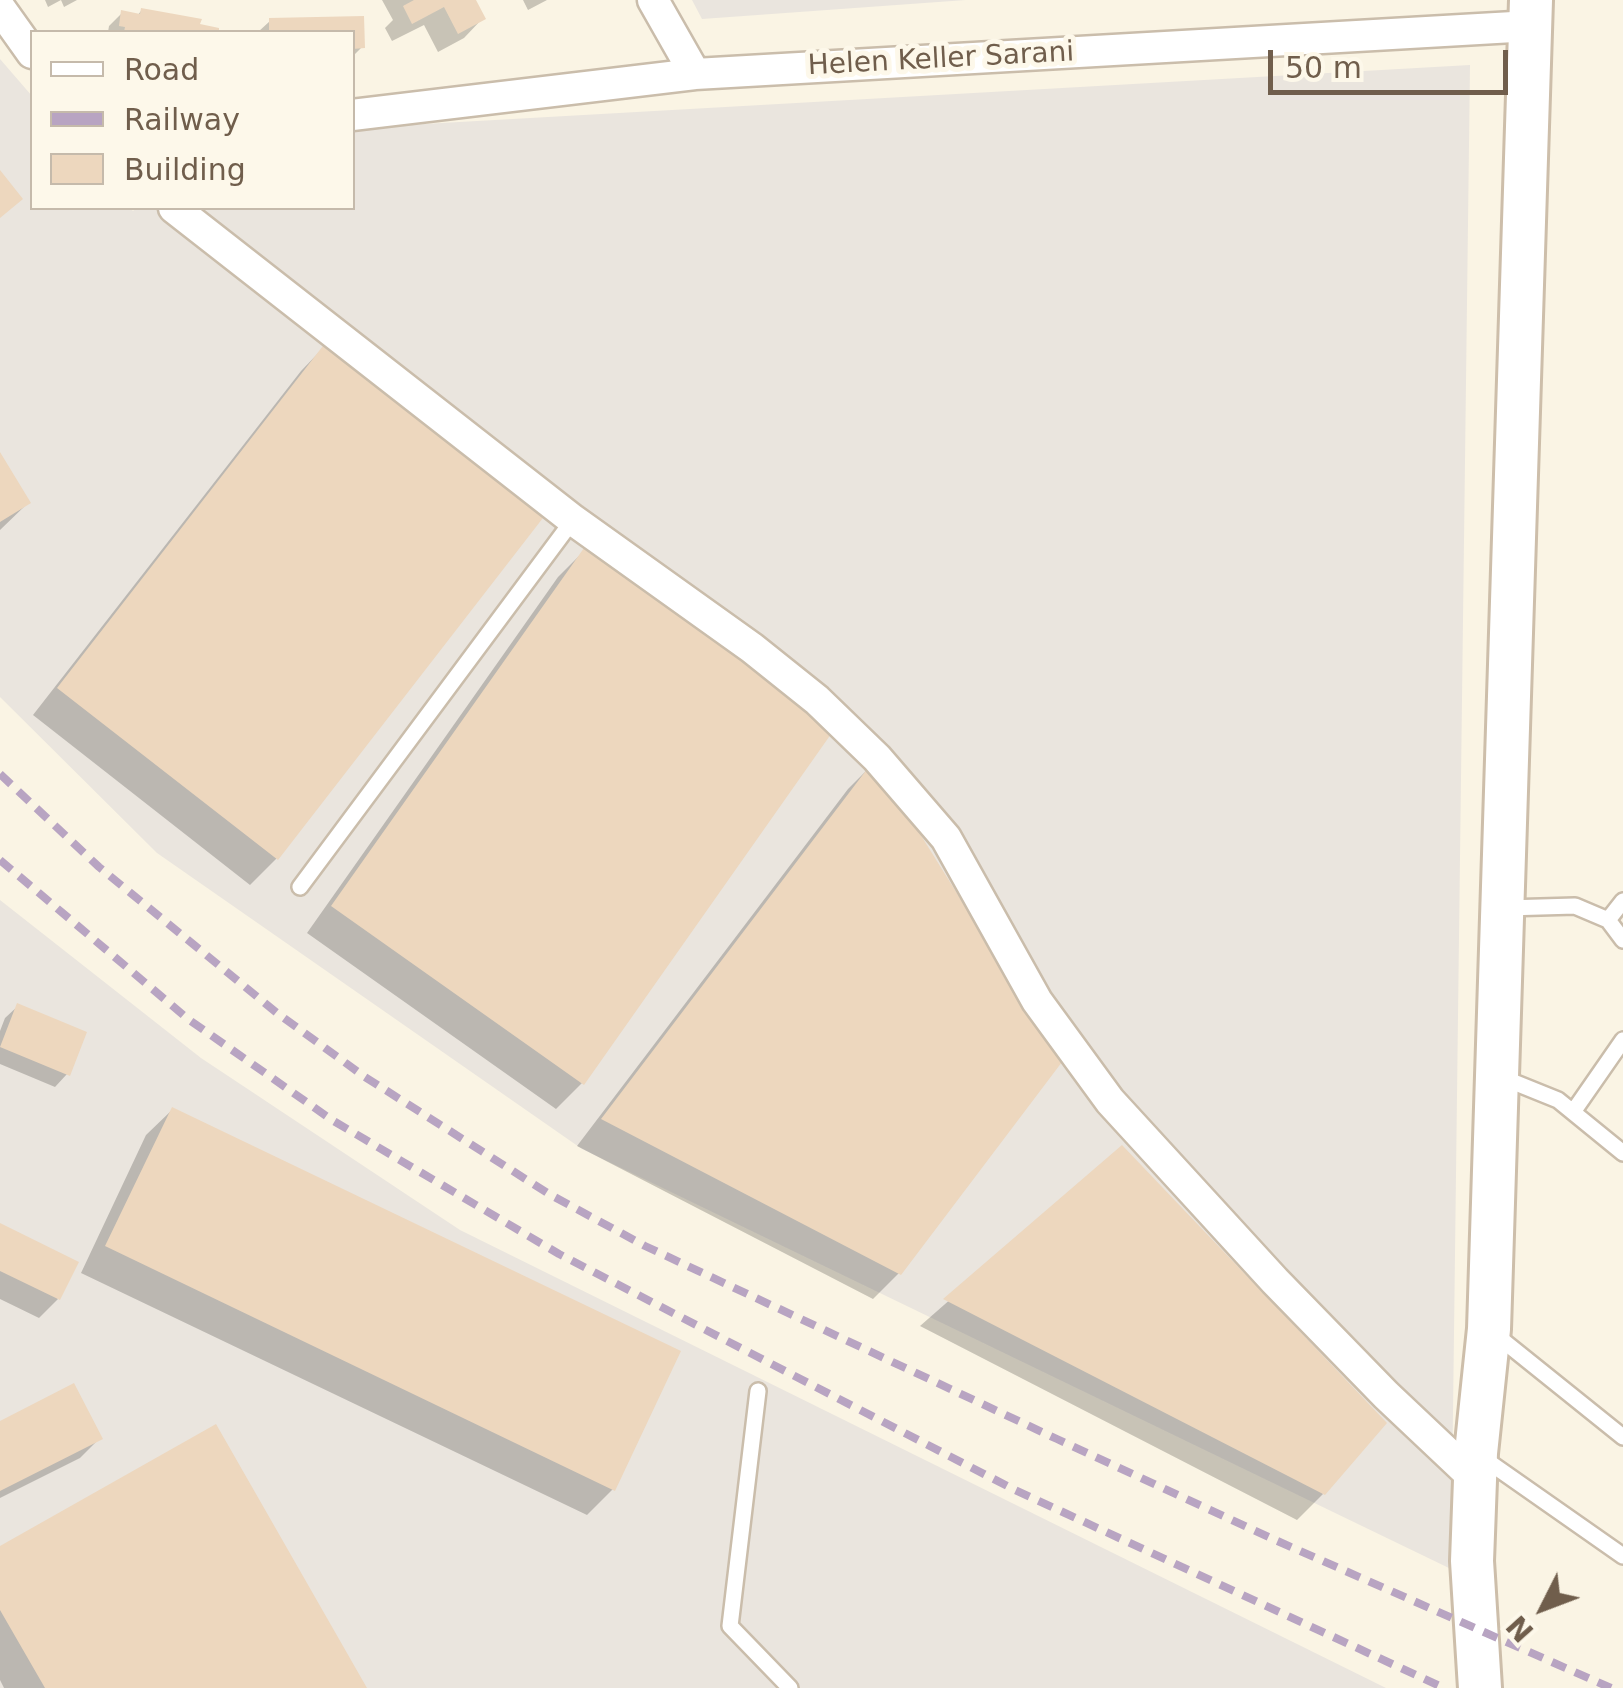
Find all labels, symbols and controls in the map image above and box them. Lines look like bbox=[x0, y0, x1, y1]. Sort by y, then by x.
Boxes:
legend bbox=[30, 30, 355, 210]
scale bar bbox=[1273, 30, 1513, 92]
street label: Helen Keller Sarani bbox=[807, 36, 1075, 84]
text: 50 m bbox=[1285, 50, 1362, 85]
text: Road bbox=[124, 52, 199, 87]
text: Railway bbox=[124, 102, 240, 137]
text: Building bbox=[124, 152, 246, 187]
north arrow bbox=[1493, 1558, 1593, 1658]
text: N bbox=[1500, 1609, 1540, 1648]

